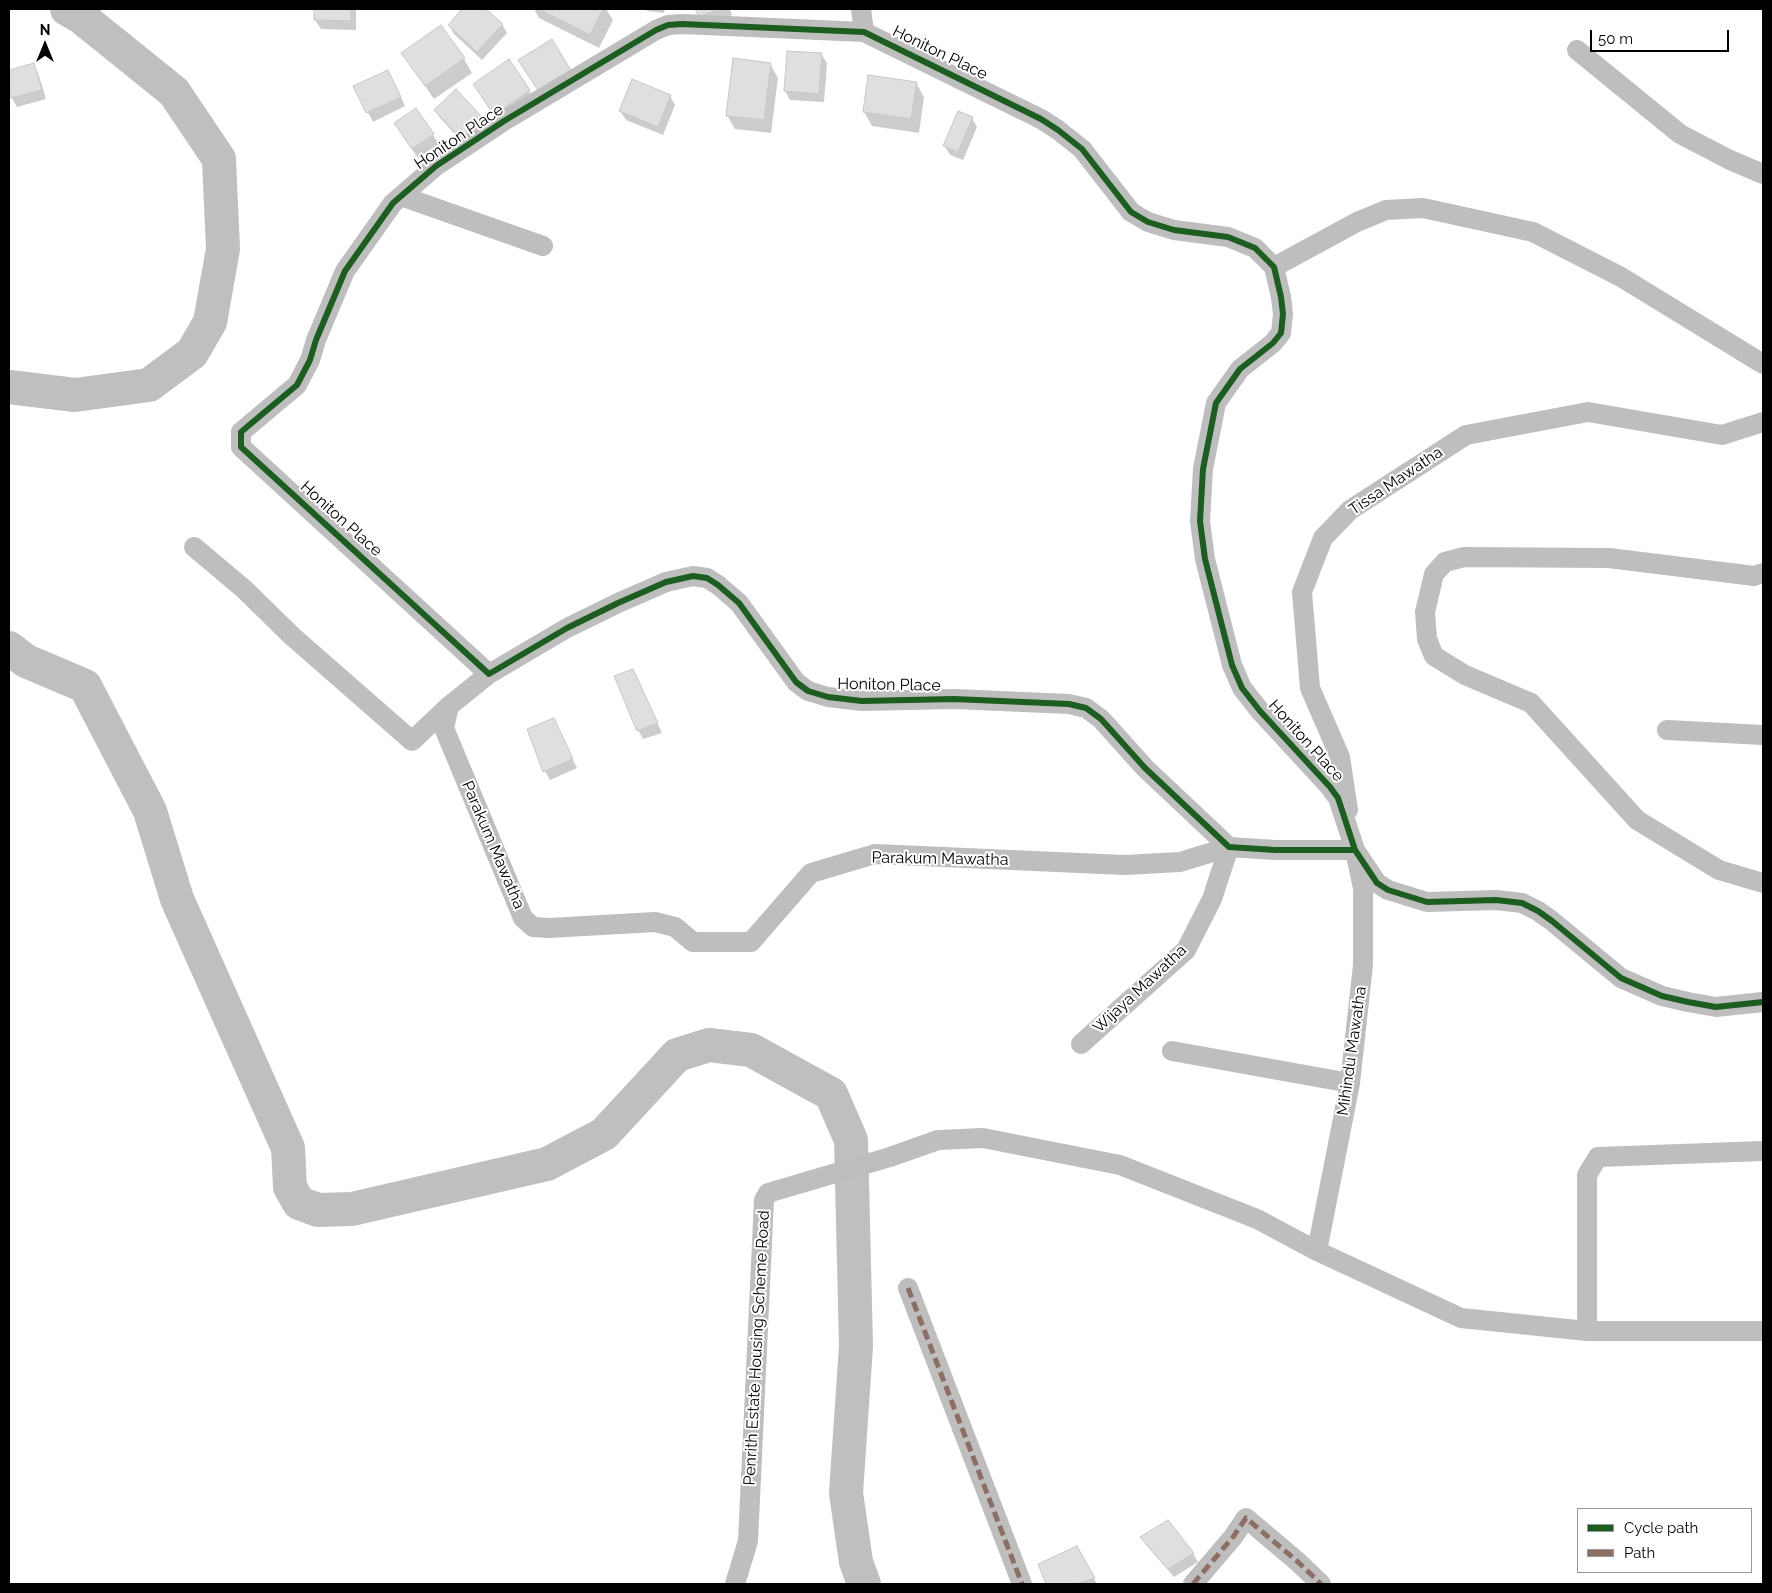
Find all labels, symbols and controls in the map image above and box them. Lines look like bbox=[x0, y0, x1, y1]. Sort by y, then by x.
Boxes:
north arrow bbox=[20, 20, 70, 70]
scale bar bbox=[1592, 20, 1731, 52]
text: N bbox=[40, 22, 50, 38]
street label: Honiton Place bbox=[889, 22, 991, 84]
text: 50 m bbox=[1598, 30, 1633, 48]
street label: Honiton Place bbox=[411, 100, 507, 174]
street label: Tissa Mawatha bbox=[1346, 443, 1446, 519]
street label: Honiton Place bbox=[296, 477, 386, 561]
street label: Honiton Place bbox=[837, 675, 941, 695]
street label: Honiton Place bbox=[1264, 696, 1348, 786]
street label: Parakum Mawatha bbox=[457, 778, 529, 912]
street label: Parakum Mawatha bbox=[871, 848, 1009, 870]
street label: Wijaya Mawatha bbox=[1089, 941, 1191, 1037]
street label: Mihindu Mawatha bbox=[1333, 985, 1371, 1117]
street label: Penrith Estate Housing Scheme Road bbox=[740, 1210, 774, 1486]
legend bbox=[1577, 1508, 1752, 1573]
text: Cycle path bbox=[1624, 1519, 1698, 1537]
text: Path bbox=[1624, 1544, 1655, 1562]

